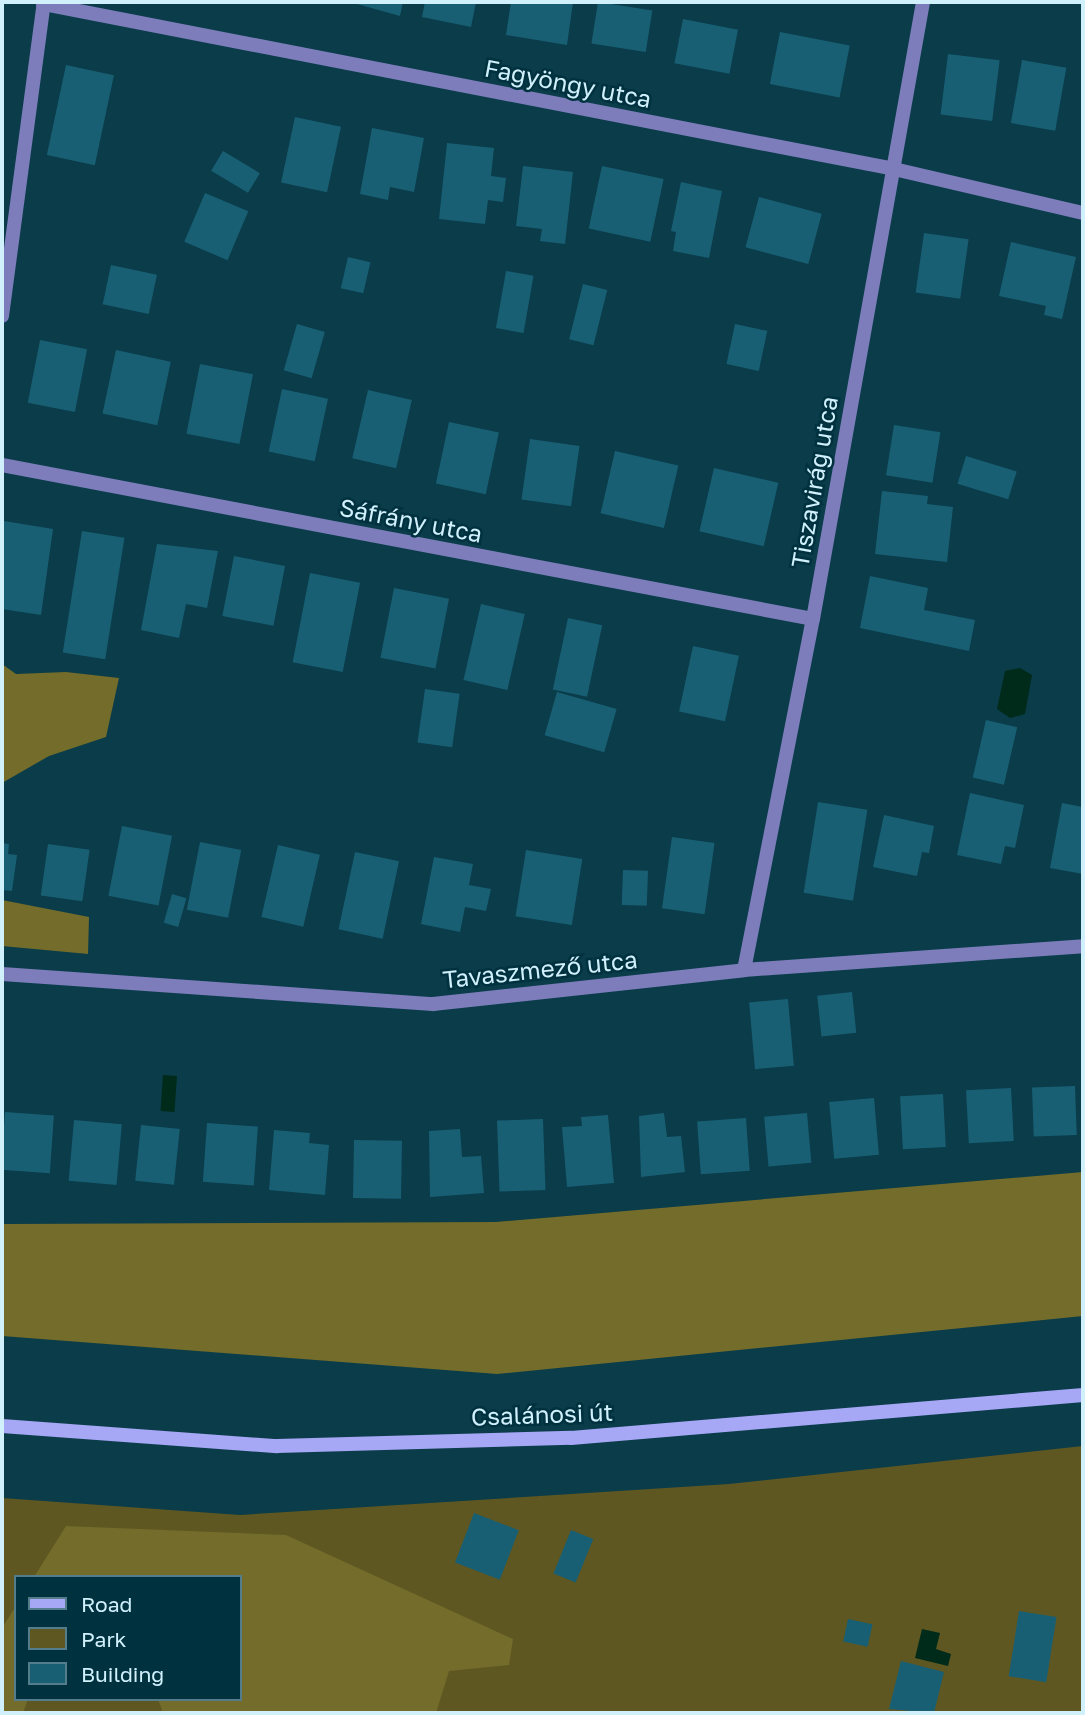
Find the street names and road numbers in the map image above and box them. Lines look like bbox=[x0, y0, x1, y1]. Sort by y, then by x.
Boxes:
street label: Fagyöngy utca bbox=[482, 53, 654, 113]
street label: Tiszavirág utca bbox=[785, 394, 843, 570]
street label: Sáfrány utca bbox=[337, 492, 485, 548]
street label: Tavaszmező utca bbox=[441, 944, 639, 994]
street label: Csalánosi út bbox=[470, 1397, 614, 1431]

